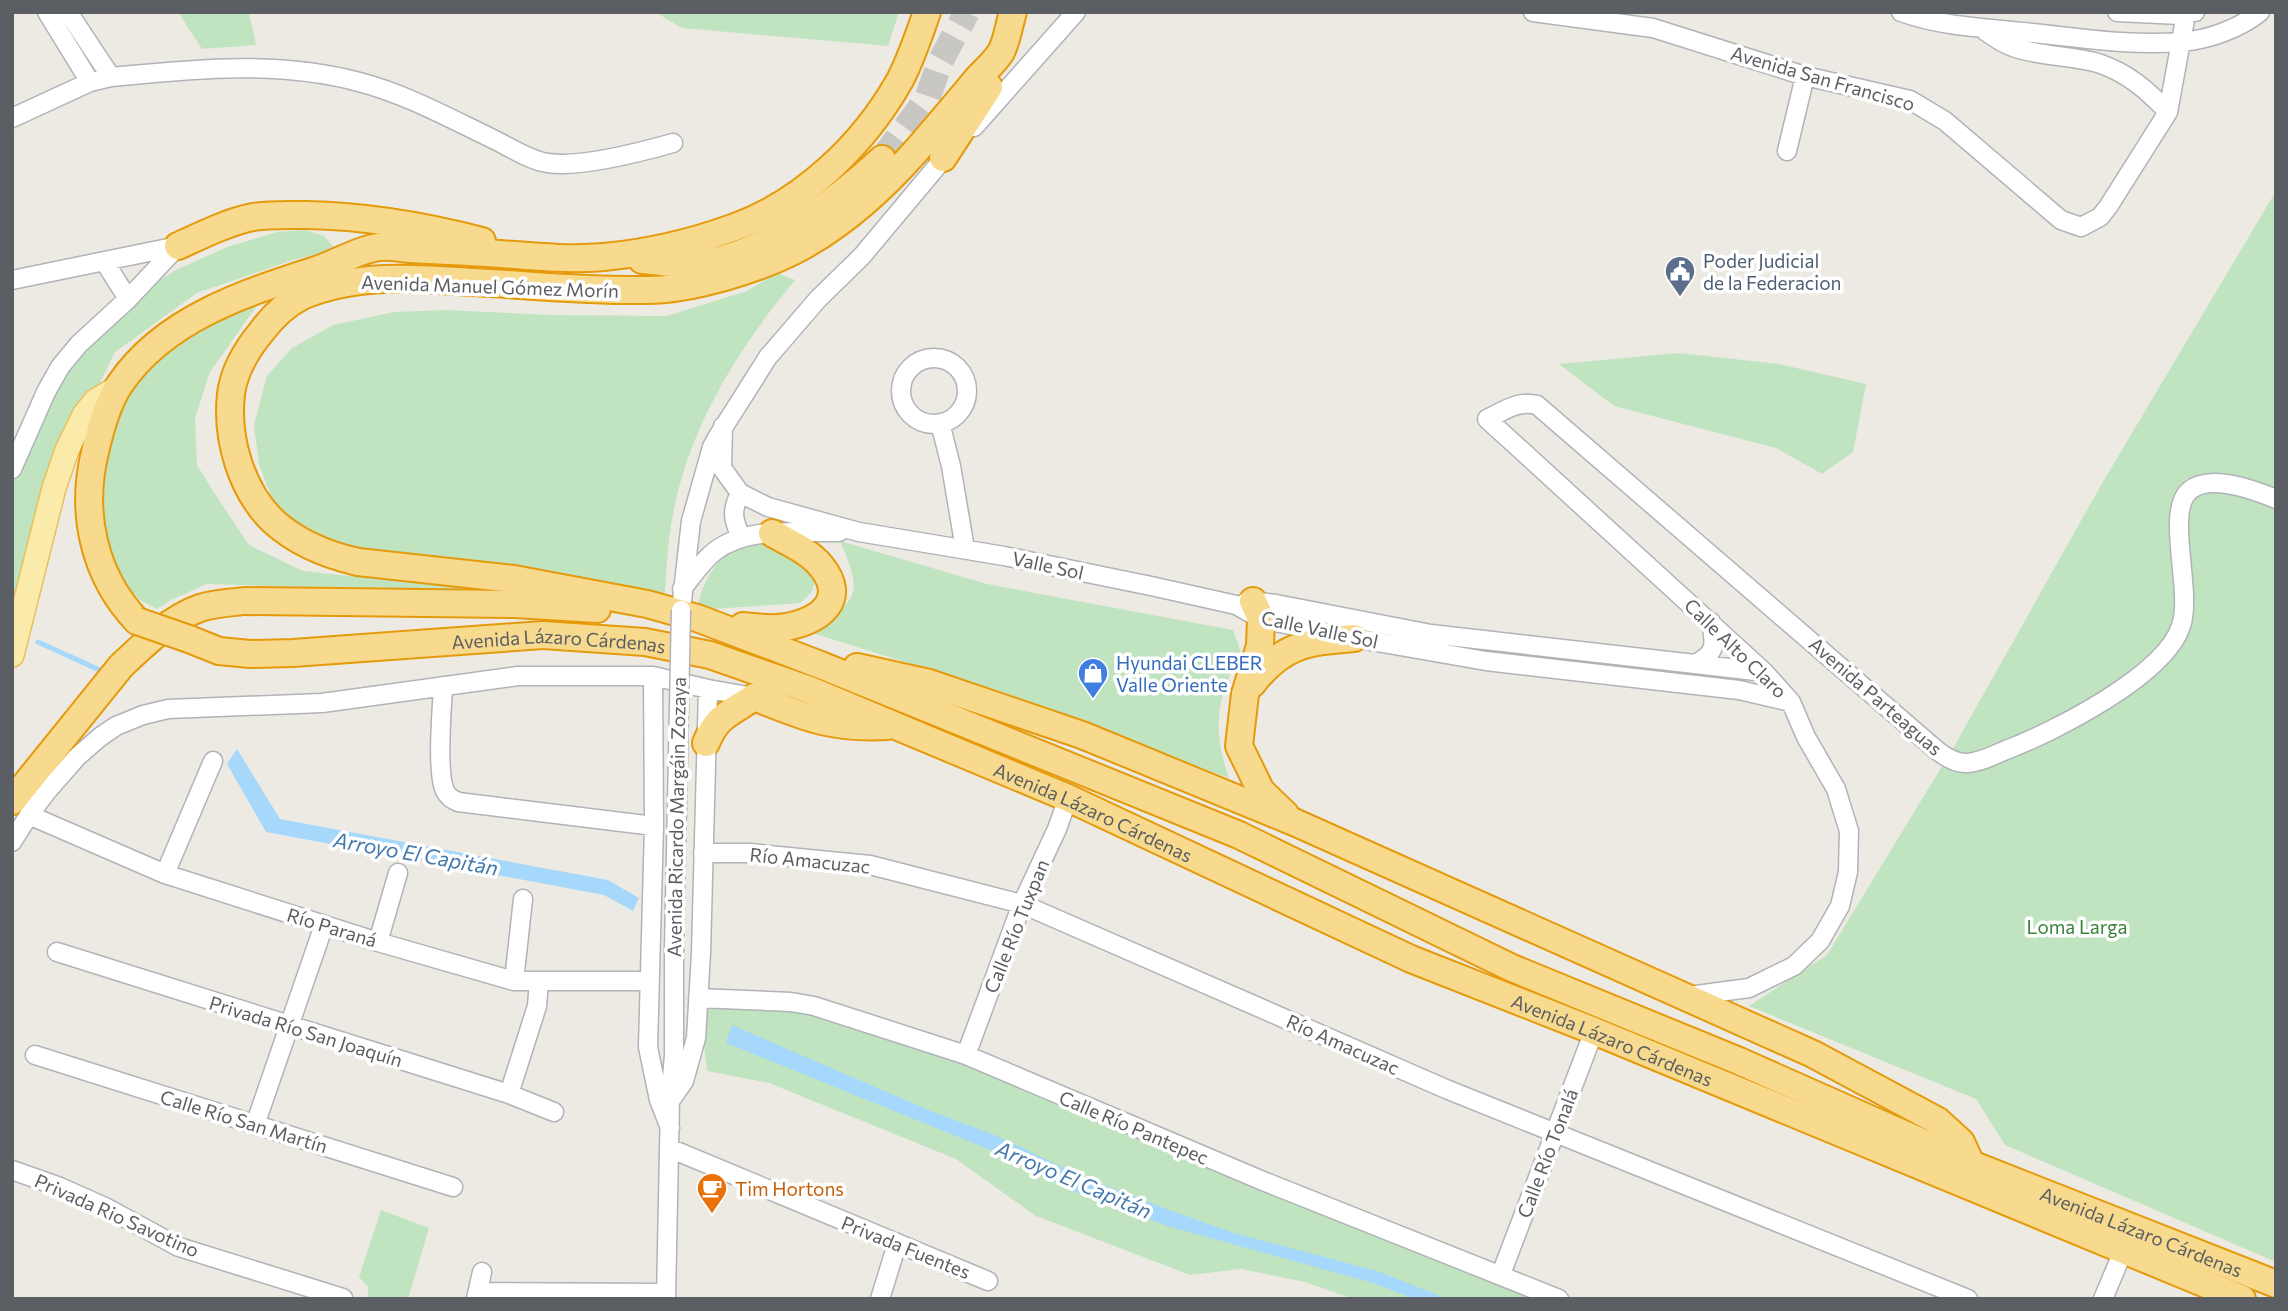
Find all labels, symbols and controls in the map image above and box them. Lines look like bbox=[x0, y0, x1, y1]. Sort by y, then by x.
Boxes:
street label: Avenida San Francisco bbox=[1728, 41, 1918, 115]
place label: Poder Judicial de la Federacion bbox=[1703, 249, 1841, 294]
public building icon: Poder Judicial de la Federacion bbox=[1663, 254, 1697, 298]
street label: Avenida Manuel Gómez Morín bbox=[361, 270, 619, 302]
street label: Valle Sol bbox=[1010, 546, 1086, 584]
street label: Calle Alto Claro bbox=[1680, 593, 1792, 703]
street label: Calle Valle Sol bbox=[1259, 605, 1381, 653]
street label: Avenida Lázaro Cárdenas bbox=[451, 623, 668, 657]
street label: Avenida Parteaguas bbox=[1805, 632, 1947, 760]
place label: Hyundai CLEBER Valle Oriente bbox=[1116, 651, 1263, 696]
shop icon: Hyundai CLEBER Valle Oriente bbox=[1076, 656, 1110, 700]
street label: Avenida Ricardo Margáin Zozaya bbox=[662, 677, 690, 957]
street label: Avenida Lázaro Cárdenas bbox=[991, 757, 1196, 866]
water label: Arroyo El Capitán bbox=[331, 826, 500, 880]
street label: Río Amacuzac bbox=[749, 842, 871, 878]
street label: Calle Río Tuxpan bbox=[979, 856, 1053, 996]
street label: Río Paraná bbox=[284, 902, 380, 952]
park label: Loma Larga bbox=[2027, 915, 2127, 938]
street label: Avenida Lázaro Cárdenas bbox=[1508, 988, 1716, 1090]
street label: Privada Río San Joaquín bbox=[207, 991, 405, 1071]
street label: Río Amacuzac bbox=[1283, 1009, 1403, 1079]
street label: Calle Río San Martín bbox=[158, 1085, 330, 1157]
street label: Calle Río Pantepec bbox=[1056, 1085, 1212, 1169]
street label: Calle Río Tonalá bbox=[1512, 1085, 1582, 1221]
water label: Arroyo El Capitán bbox=[992, 1135, 1156, 1223]
street label: Privada Rio Savotino bbox=[31, 1168, 203, 1262]
cafe icon: Tim Hortons bbox=[695, 1171, 729, 1215]
place label: Tim Hortons bbox=[735, 1177, 844, 1200]
street label: Avenida Lázaro Cárdenas bbox=[2037, 1181, 2246, 1281]
street label: Privada Fuentes bbox=[838, 1211, 974, 1283]

